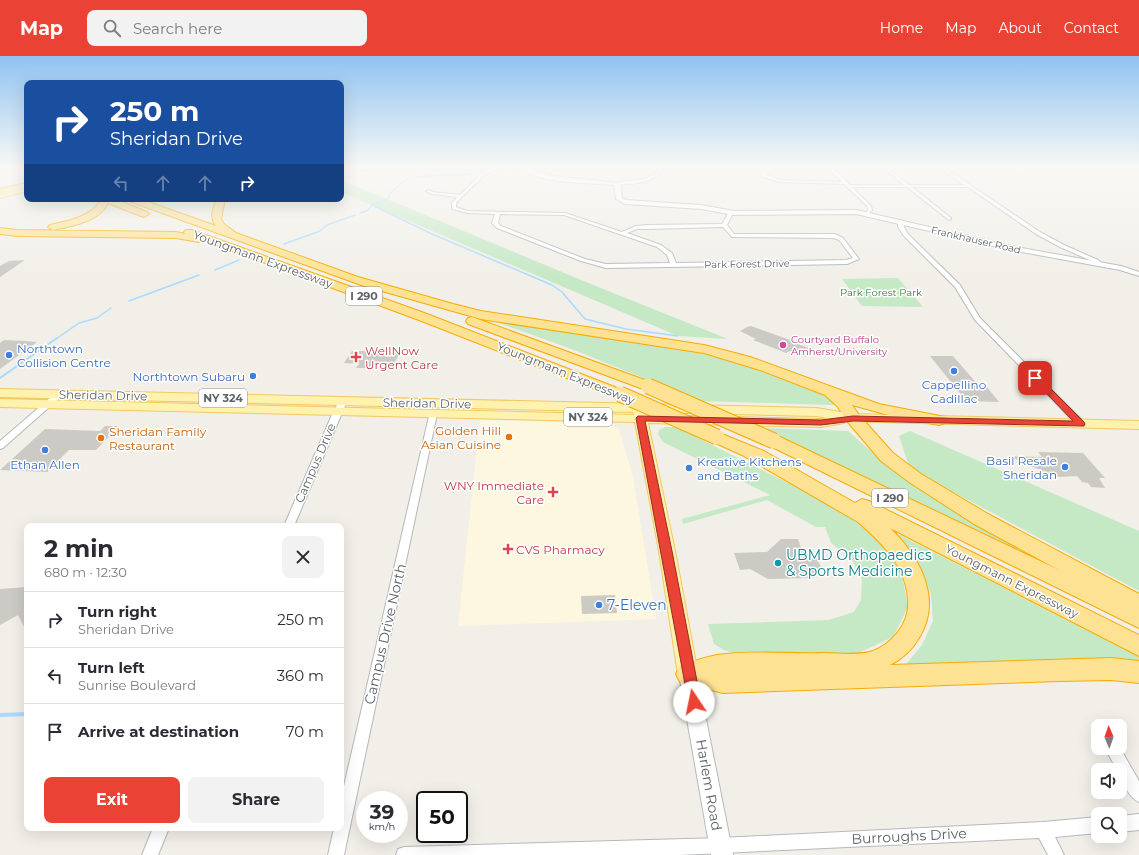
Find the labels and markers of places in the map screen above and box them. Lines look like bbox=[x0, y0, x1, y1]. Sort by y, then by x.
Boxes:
place label: Courtyard Buffalo Amherst/University bbox=[791, 333, 888, 358]
marker: Courtyard Buffalo Amherst/University bbox=[778, 340, 788, 350]
place label: Northtown Collision Centre bbox=[17, 341, 111, 370]
place label: WellNow Urgent Care bbox=[365, 343, 438, 372]
marker: Northtown Collision Centre bbox=[4, 350, 14, 360]
marker: WellNow Urgent Care bbox=[350, 351, 362, 363]
pin bbox=[1018, 361, 1052, 395]
marker: Cappellino Cadillac bbox=[949, 366, 959, 376]
place label: Northtown Subaru bbox=[132, 369, 245, 384]
marker: Northtown Subaru bbox=[248, 371, 258, 381]
place label: Cappellino Cadillac bbox=[922, 377, 986, 406]
place label: Golden Hill Asian Cuisine bbox=[421, 423, 501, 452]
place label: Sheridan Family Restaurant bbox=[109, 424, 207, 453]
marker: Golden Hill Asian Cuisine bbox=[504, 432, 514, 442]
marker: Sheridan Family Restaurant bbox=[96, 433, 106, 443]
marker: Ethan Allen bbox=[40, 445, 50, 455]
place label: Basil Resale Sheridan bbox=[986, 453, 1057, 482]
place label: Kreative Kitchens and Baths bbox=[697, 454, 801, 483]
place label: Ethan Allen bbox=[10, 457, 80, 472]
marker: Basil Resale Sheridan bbox=[1060, 462, 1070, 472]
marker: Kreative Kitchens and Baths bbox=[684, 463, 694, 473]
place label: WNY Immediate Care bbox=[444, 478, 544, 507]
marker: WNY Immediate Care bbox=[547, 486, 559, 498]
place label: CVS Pharmacy bbox=[516, 542, 605, 557]
marker: CVS Pharmacy bbox=[503, 544, 513, 554]
place label: UBMD Orthopaedics & Sports Medicine bbox=[786, 546, 932, 580]
marker: UBMD Orthopaedics & Sports Medicine bbox=[773, 558, 783, 568]
place label: 7-Eleven bbox=[607, 596, 667, 614]
marker: 7-Eleven bbox=[594, 600, 604, 610]

